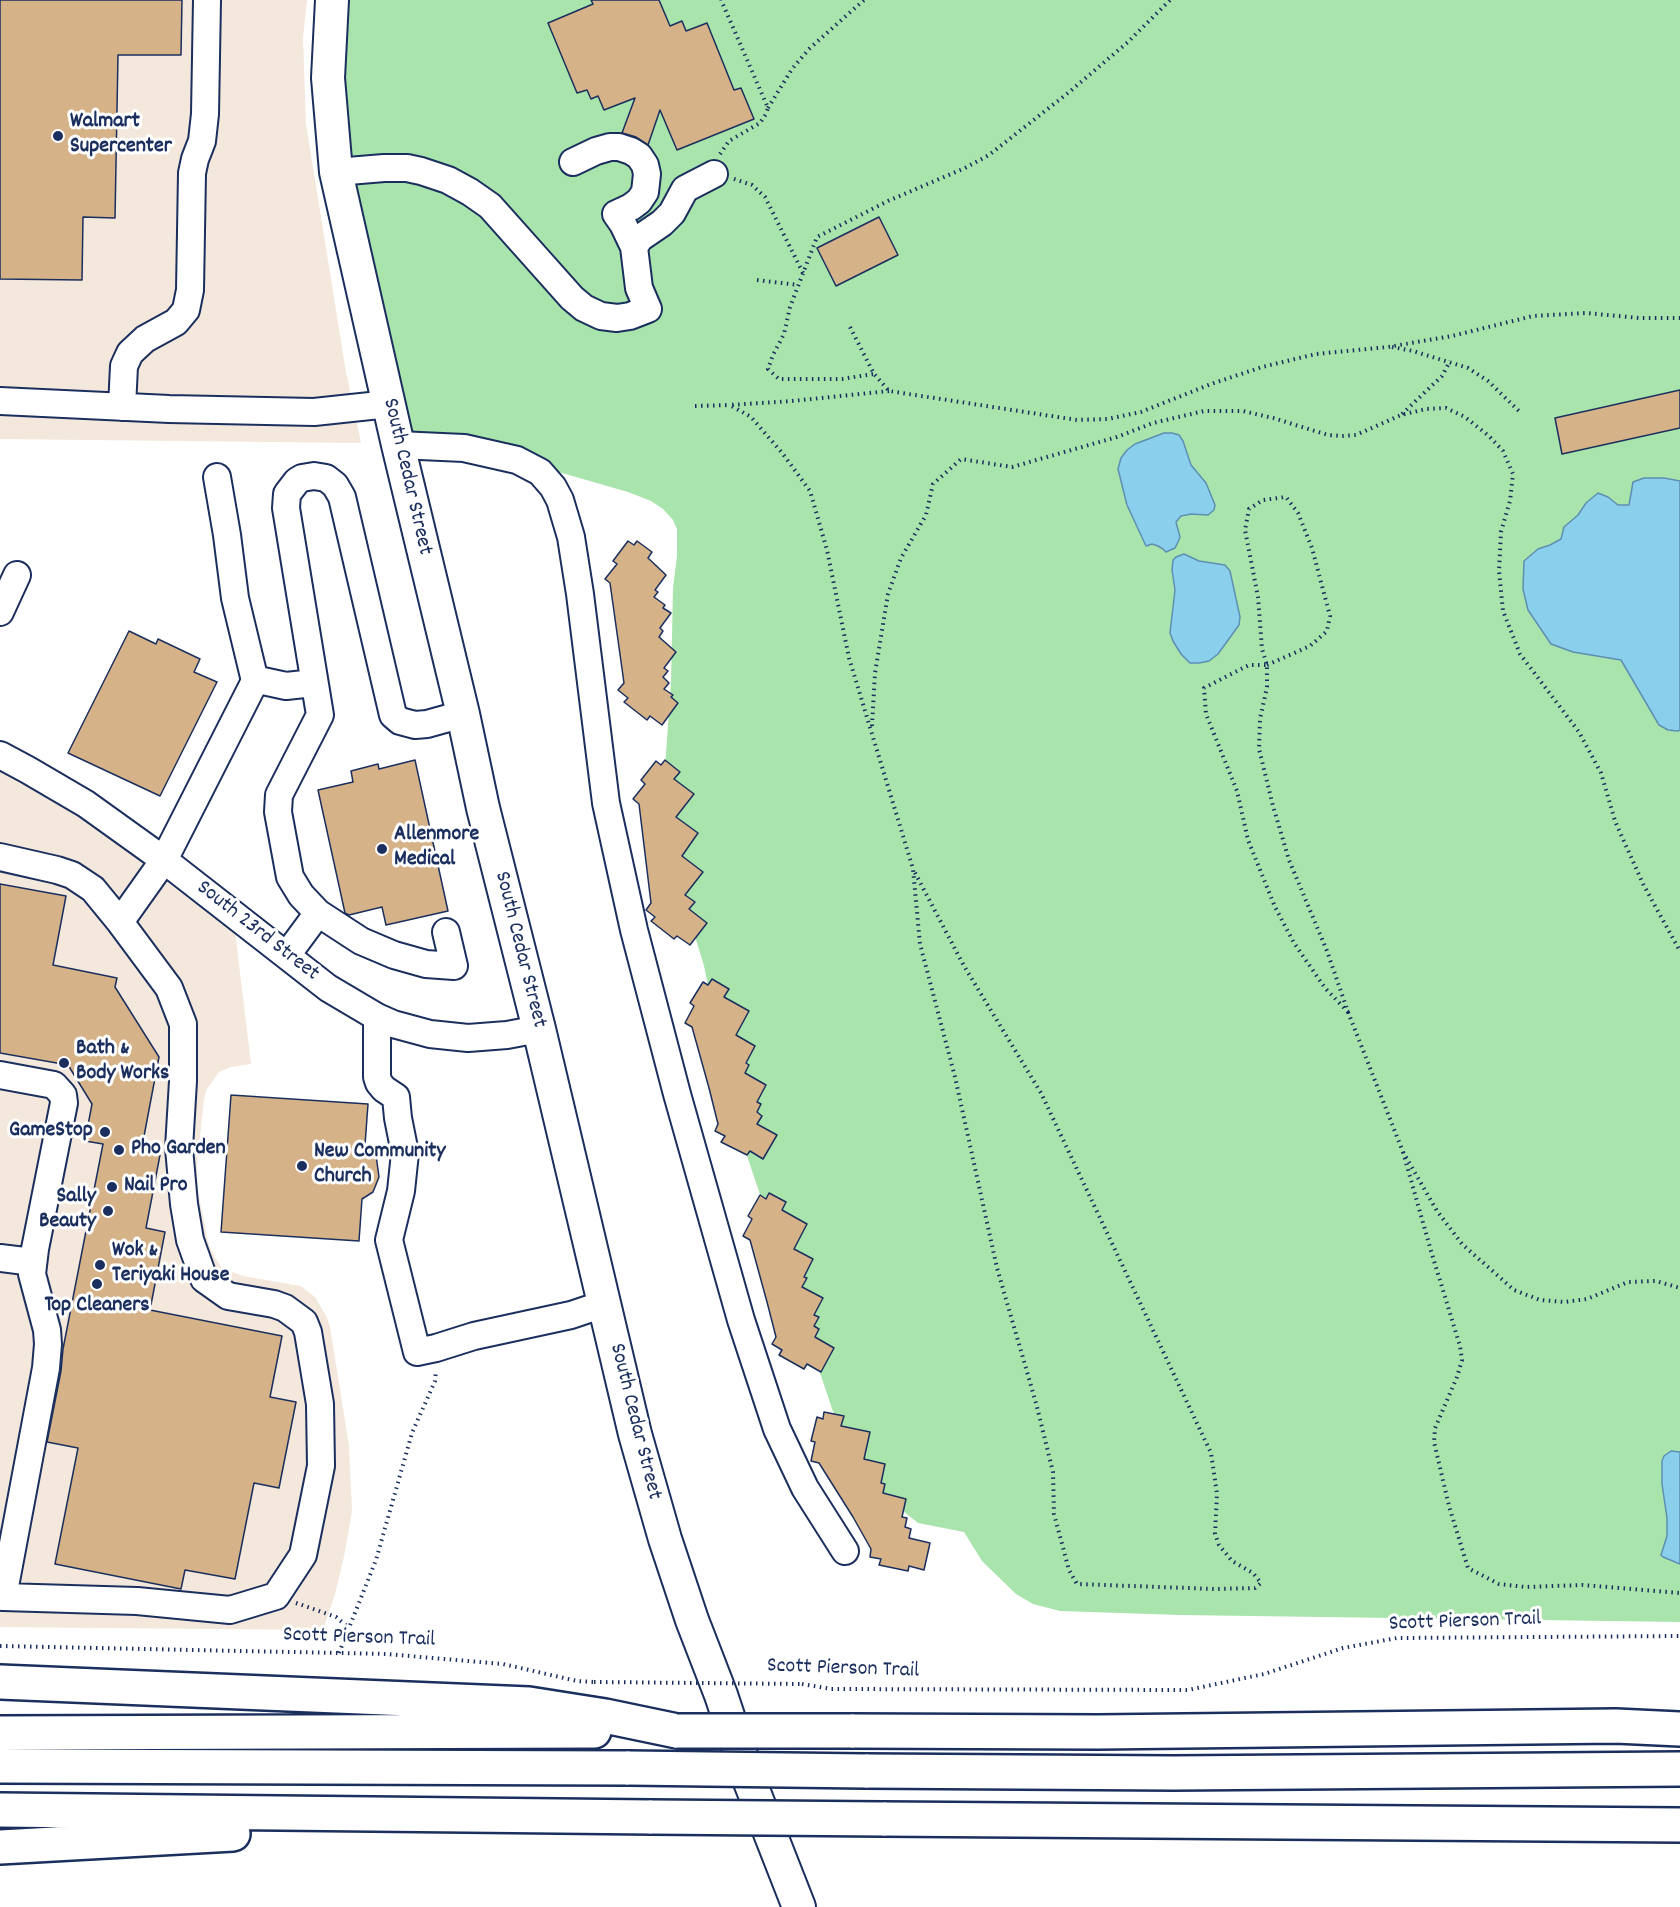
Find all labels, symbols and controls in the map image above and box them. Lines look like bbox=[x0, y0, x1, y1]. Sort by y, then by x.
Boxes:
place label: Walmart Supercenter bbox=[70, 110, 172, 162]
marker: Walmart Supercenter bbox=[51, 129, 65, 143]
street label: South Cedar Street bbox=[375, 396, 437, 558]
place label: Allenmore Medical bbox=[394, 823, 479, 874]
marker: Allenmore Medical bbox=[375, 842, 389, 856]
street label: South Cedar Street bbox=[487, 869, 551, 1031]
street label: South 23rd Street bbox=[190, 876, 324, 988]
place label: Bath & Body Works bbox=[76, 1037, 169, 1088]
marker: Bath & Body Works bbox=[57, 1056, 71, 1070]
place label: GameStop bbox=[9, 1119, 93, 1145]
marker: GameStop bbox=[98, 1125, 112, 1139]
place label: Pho Garden bbox=[131, 1137, 226, 1163]
place label: New Community Church bbox=[314, 1140, 445, 1192]
marker: Pho Garden bbox=[112, 1143, 126, 1157]
marker: New Community Church bbox=[295, 1159, 309, 1173]
place label: Nail Pro bbox=[124, 1174, 187, 1200]
marker: Nail Pro bbox=[105, 1180, 119, 1194]
place label: Sally Beauty bbox=[39, 1185, 96, 1236]
marker: Sally Beauty bbox=[101, 1204, 115, 1218]
place label: Wok & Teriyaki House bbox=[112, 1239, 229, 1290]
marker: Wok & Teriyaki House bbox=[93, 1258, 107, 1272]
marker: Top Cleaners bbox=[90, 1277, 104, 1291]
place label: Top Cleaners bbox=[44, 1294, 150, 1320]
street label: South Cedar Street bbox=[602, 1341, 666, 1503]
street label: Scott Pierson Trail bbox=[1388, 1607, 1542, 1639]
street label: Scott Pierson Trail bbox=[282, 1623, 436, 1655]
street label: Scott Pierson Trail bbox=[766, 1654, 920, 1686]

